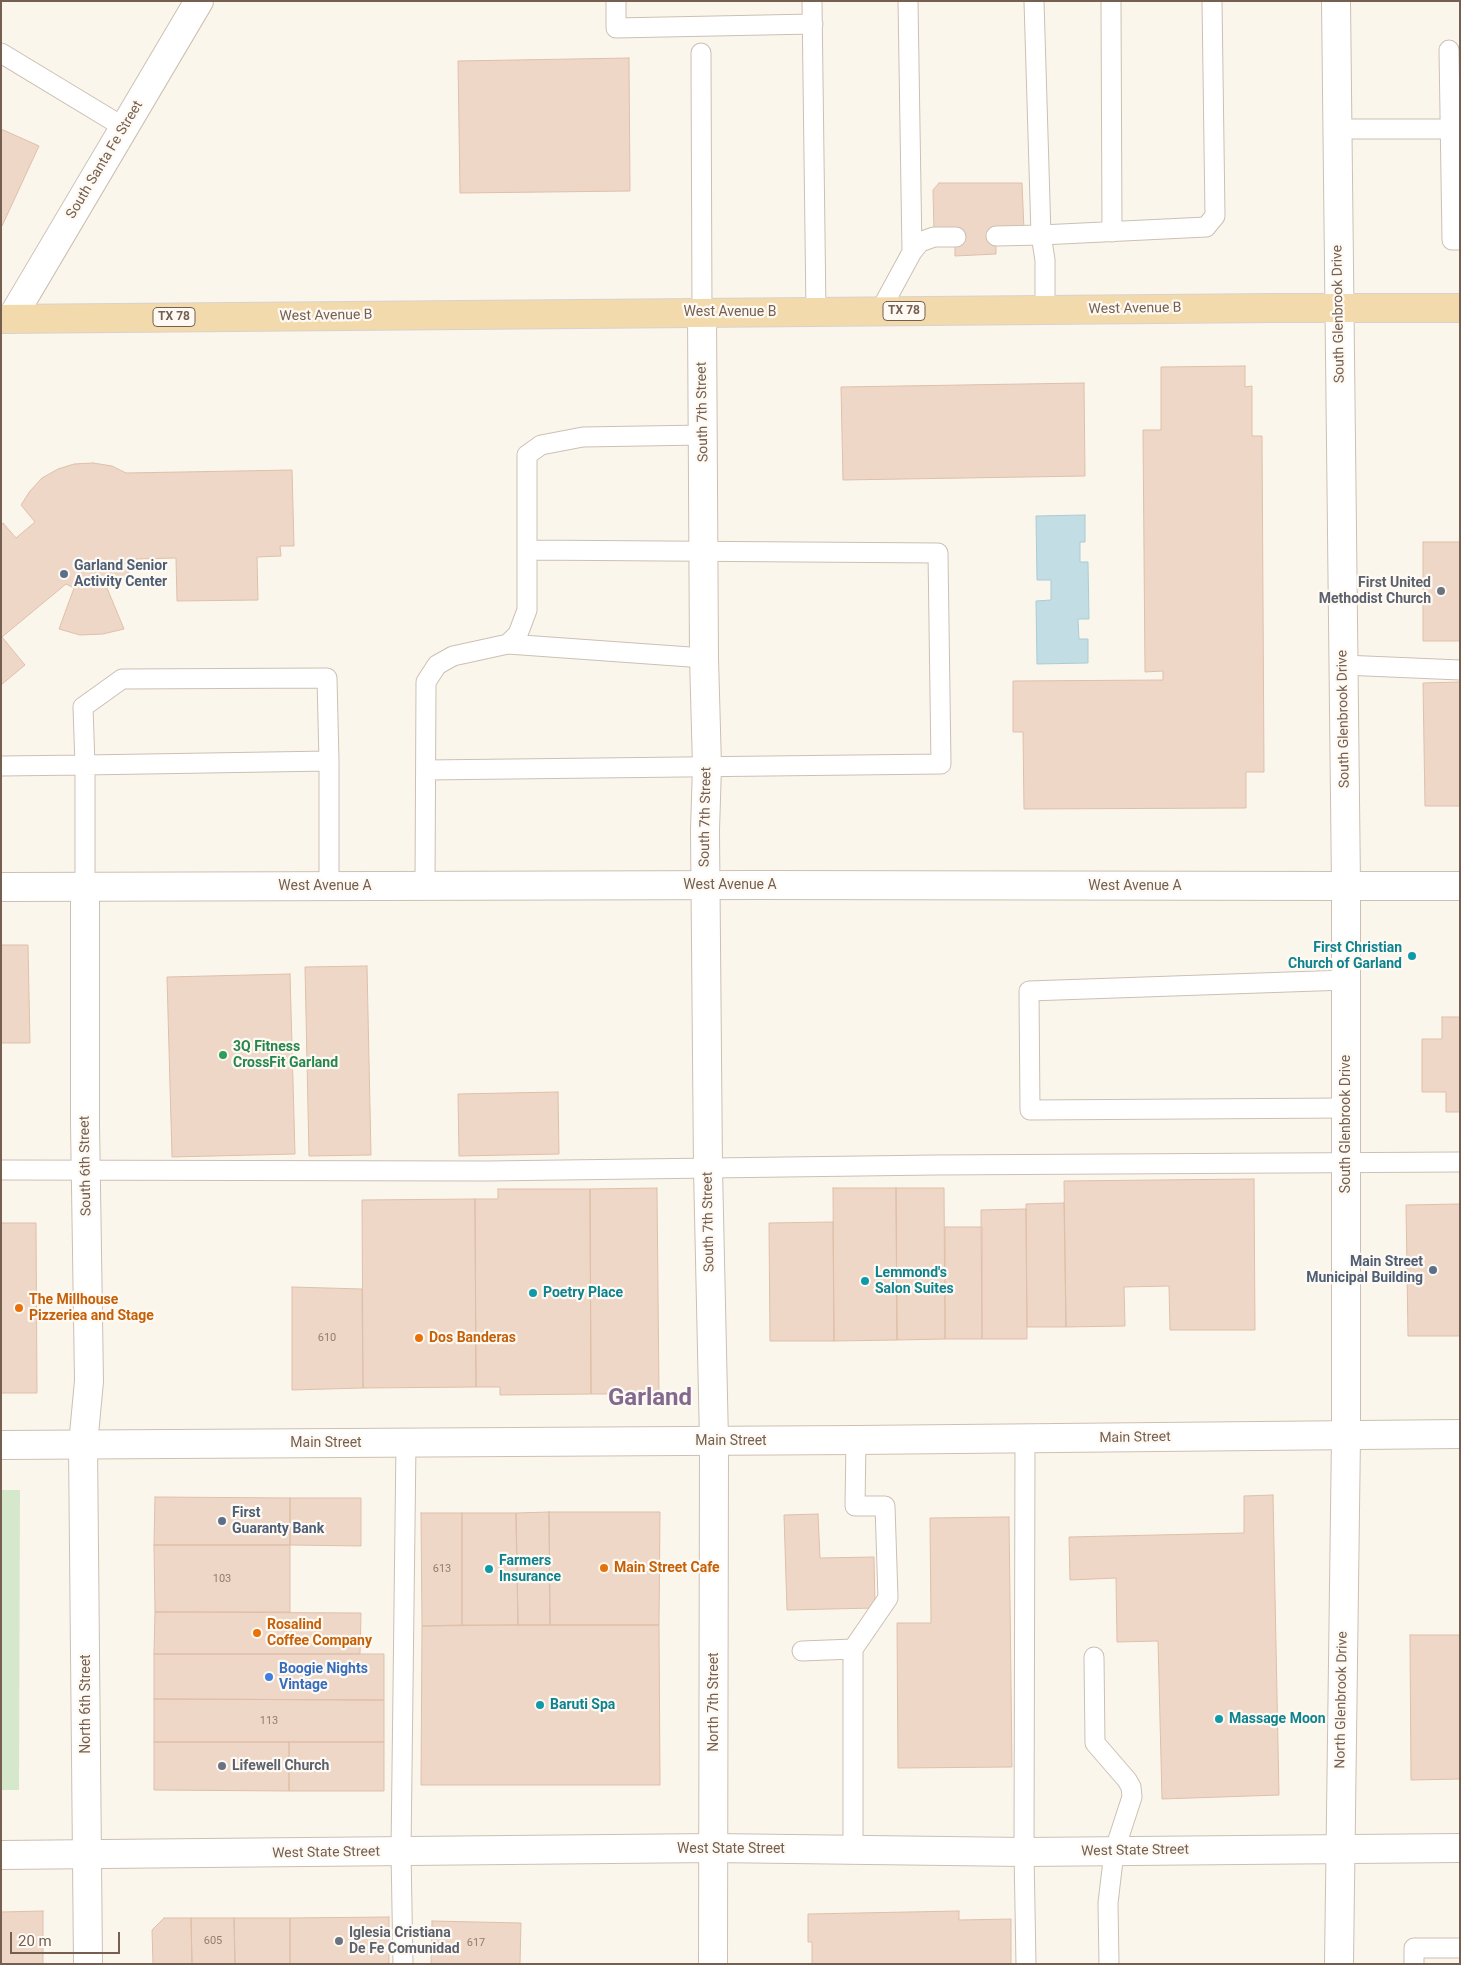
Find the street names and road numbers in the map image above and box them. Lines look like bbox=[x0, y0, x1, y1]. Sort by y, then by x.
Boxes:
street label: South Santa Fe Street bbox=[63, 98, 147, 222]
street label: South Glenbrook Drive bbox=[1329, 245, 1349, 383]
street label: West Avenue B bbox=[1088, 300, 1182, 318]
road number: TX 78 bbox=[883, 302, 925, 321]
street label: West Avenue B bbox=[684, 304, 776, 320]
street label: West Avenue B bbox=[279, 307, 373, 325]
road number: TX 78 bbox=[153, 308, 195, 326]
street label: South 7th Street bbox=[694, 362, 712, 462]
street label: South Glenbrook Drive bbox=[1334, 650, 1354, 788]
street label: South 7th Street bbox=[697, 767, 715, 867]
street label: West Avenue A bbox=[683, 877, 777, 893]
street label: West Avenue A bbox=[278, 878, 372, 894]
street label: West Avenue A bbox=[1088, 878, 1182, 894]
street label: South Glenbrook Drive bbox=[1338, 1055, 1354, 1193]
street label: South 6th Street bbox=[77, 1116, 95, 1216]
street label: South 7th Street bbox=[700, 1172, 718, 1272]
street label: Main Street bbox=[1099, 1429, 1171, 1447]
street label: Main Street bbox=[695, 1433, 767, 1449]
street label: Main Street bbox=[290, 1435, 362, 1451]
street label: North Glenbrook Drive bbox=[1332, 1631, 1352, 1769]
street label: North 7th Street bbox=[706, 1652, 722, 1752]
street label: North 6th Street bbox=[78, 1654, 94, 1754]
street label: West State Street bbox=[677, 1841, 785, 1857]
street label: West State Street bbox=[1081, 1842, 1189, 1860]
street label: West State Street bbox=[272, 1844, 380, 1862]

